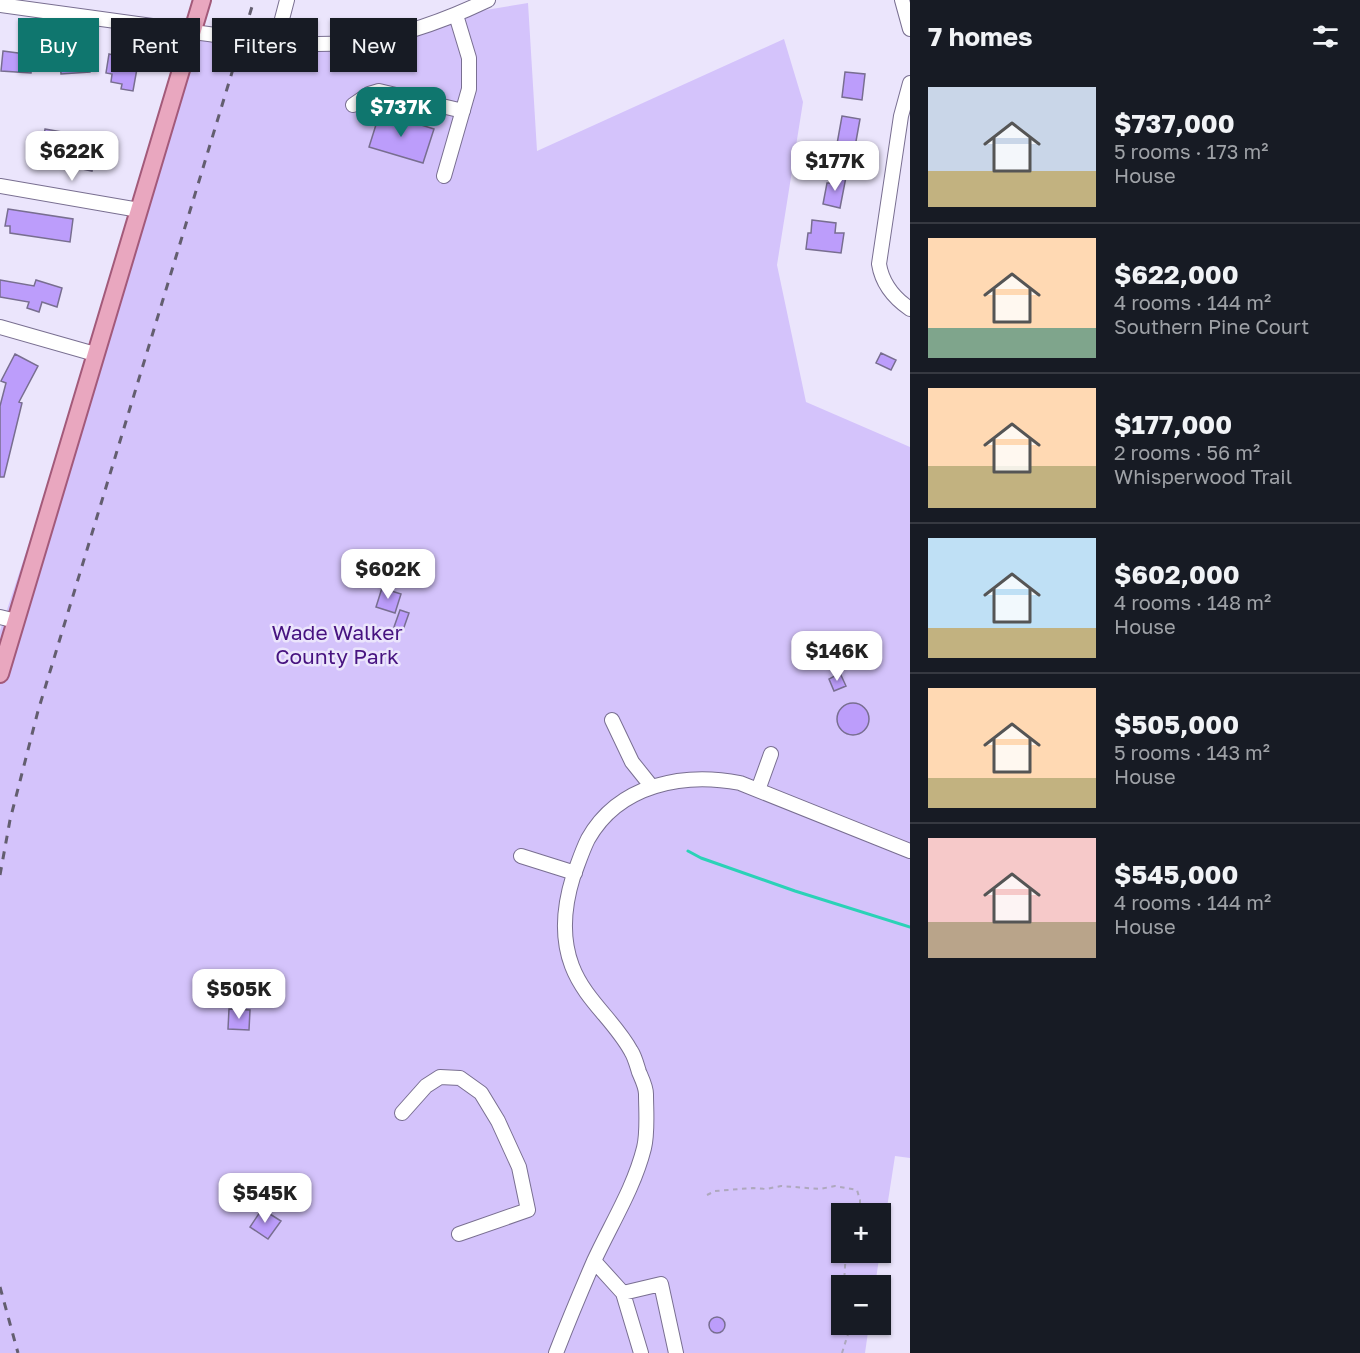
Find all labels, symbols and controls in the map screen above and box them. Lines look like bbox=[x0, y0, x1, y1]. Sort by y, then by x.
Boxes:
chip: Buy bbox=[18, 18, 99, 72]
chip: Rent bbox=[111, 18, 200, 72]
chip: Filters bbox=[212, 18, 318, 72]
chip: New bbox=[330, 18, 417, 72]
icon: filters bbox=[1309, 20, 1342, 53]
text: 7 homes bbox=[928, 21, 1033, 52]
pin: $737K bbox=[359, 87, 443, 138]
text: $737K bbox=[370, 94, 432, 118]
text: $737,000 bbox=[1114, 108, 1235, 139]
icon: home bbox=[976, 111, 1048, 183]
pin: $622K bbox=[30, 131, 114, 182]
text: $622K bbox=[40, 138, 105, 162]
text: 5 rooms · 173 m² bbox=[1114, 139, 1268, 163]
pin: $177K bbox=[793, 141, 877, 192]
text: $177K bbox=[805, 148, 865, 172]
text: House bbox=[1114, 163, 1176, 187]
text: $622,000 bbox=[1114, 259, 1239, 290]
icon: home bbox=[976, 262, 1048, 334]
text: 4 rooms · 144 m² bbox=[1114, 290, 1271, 314]
text: Southern Pine Court bbox=[1114, 314, 1309, 338]
text: $177,000 bbox=[1114, 409, 1232, 440]
icon: home bbox=[976, 412, 1048, 484]
text: 2 rooms · 56 m² bbox=[1114, 440, 1260, 464]
text: Whisperwood Trail bbox=[1114, 464, 1292, 488]
pin: $602K bbox=[346, 549, 430, 600]
text: $602K bbox=[355, 556, 421, 580]
text: $602,000 bbox=[1114, 559, 1240, 590]
icon: home bbox=[976, 562, 1048, 634]
text: 4 rooms · 148 m² bbox=[1114, 590, 1271, 614]
text: House bbox=[1114, 614, 1176, 638]
park label: Wade Walker County Park bbox=[271, 619, 403, 669]
pin: $146K bbox=[795, 631, 879, 682]
text: $146K bbox=[805, 638, 869, 662]
text: $505,000 bbox=[1114, 709, 1239, 740]
icon: home bbox=[976, 712, 1048, 784]
text: 5 rooms · 143 m² bbox=[1114, 740, 1270, 764]
text: House bbox=[1114, 764, 1176, 788]
text: $545,000 bbox=[1114, 859, 1238, 890]
icon: home bbox=[976, 862, 1048, 934]
text: 4 rooms · 144 m² bbox=[1114, 890, 1271, 914]
text: House bbox=[1114, 914, 1176, 938]
pin: $505K bbox=[197, 969, 281, 1020]
text: $505K bbox=[206, 976, 272, 1000]
pin: $545K bbox=[223, 1173, 307, 1224]
text: $545K bbox=[233, 1180, 297, 1204]
map controls bbox=[831, 1203, 891, 1335]
button: + bbox=[831, 1203, 891, 1263]
button: − bbox=[831, 1275, 891, 1335]

